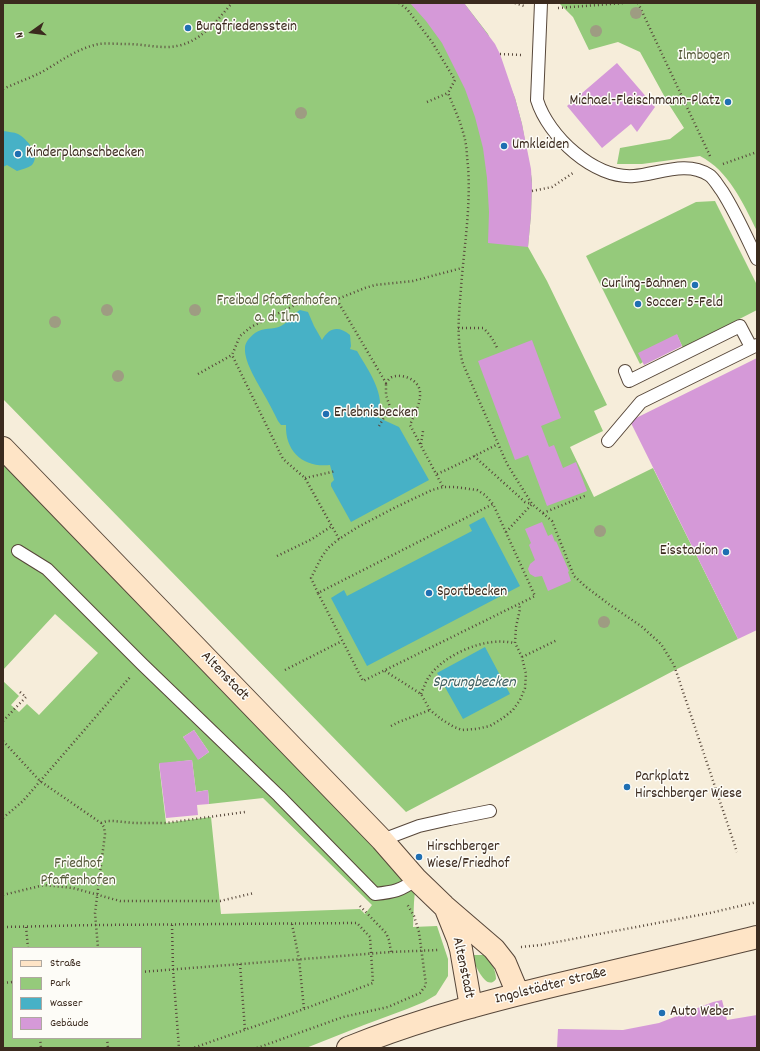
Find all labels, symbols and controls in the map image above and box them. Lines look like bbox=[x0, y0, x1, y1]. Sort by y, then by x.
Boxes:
north arrow bbox=[12, 12, 52, 52]
place label: Burgfriedensstein bbox=[196, 19, 297, 37]
marker: Burgfriedensstein bbox=[183, 23, 193, 33]
text: N bbox=[12, 30, 29, 39]
park label: Ilmbogen bbox=[678, 48, 730, 66]
place label: Michael-Fleischmann-Platz bbox=[569, 93, 720, 111]
marker: Michael-Fleischmann-Platz bbox=[723, 97, 733, 107]
place label: Umkleiden bbox=[512, 137, 569, 155]
marker: Umkleiden bbox=[499, 141, 509, 151]
place label: Kinderplanschbecken bbox=[26, 145, 144, 163]
marker: Kinderplanschbecken bbox=[13, 149, 23, 159]
place label: Curling-Bahnen bbox=[601, 276, 687, 294]
marker: Curling-Bahnen bbox=[690, 280, 700, 290]
park label: Freibad Pfaffenhofen a. d. Ilm bbox=[217, 293, 337, 328]
place label: Soccer 5-Feld bbox=[646, 295, 723, 313]
marker: Soccer 5-Feld bbox=[633, 299, 643, 309]
place label: Erlebnisbecken bbox=[334, 405, 418, 423]
marker: Erlebnisbecken bbox=[321, 409, 331, 419]
place label: Eisstadion bbox=[660, 543, 718, 561]
marker: Eisstadion bbox=[721, 547, 731, 557]
place label: Sportbecken bbox=[437, 584, 507, 602]
marker: Sportbecken bbox=[424, 588, 434, 598]
street label: Altenstadt bbox=[196, 648, 252, 706]
water label: Sprungbecken bbox=[432, 674, 516, 694]
place label: Parkplatz Hirschberger Wiese bbox=[635, 769, 742, 804]
marker: Parkplatz Hirschberger Wiese bbox=[622, 782, 632, 792]
place label: Hirschberger Wiese/Friedhof bbox=[427, 839, 510, 874]
marker: Hirschberger Wiese/Friedhof bbox=[414, 852, 424, 862]
park label: Friedhof Pfaffenhofen bbox=[40, 856, 116, 891]
street label: Altenstadt bbox=[447, 936, 477, 1000]
legend bbox=[12, 947, 142, 1039]
text: Straße bbox=[50, 955, 81, 972]
street label: Ingolstädter Straße bbox=[493, 964, 609, 1010]
text: Park bbox=[50, 975, 70, 992]
text: Wasser bbox=[50, 995, 82, 1012]
place label: Auto Weber bbox=[670, 1004, 734, 1022]
marker: Auto Weber bbox=[657, 1008, 667, 1018]
text: Gebäude bbox=[50, 1015, 89, 1032]

